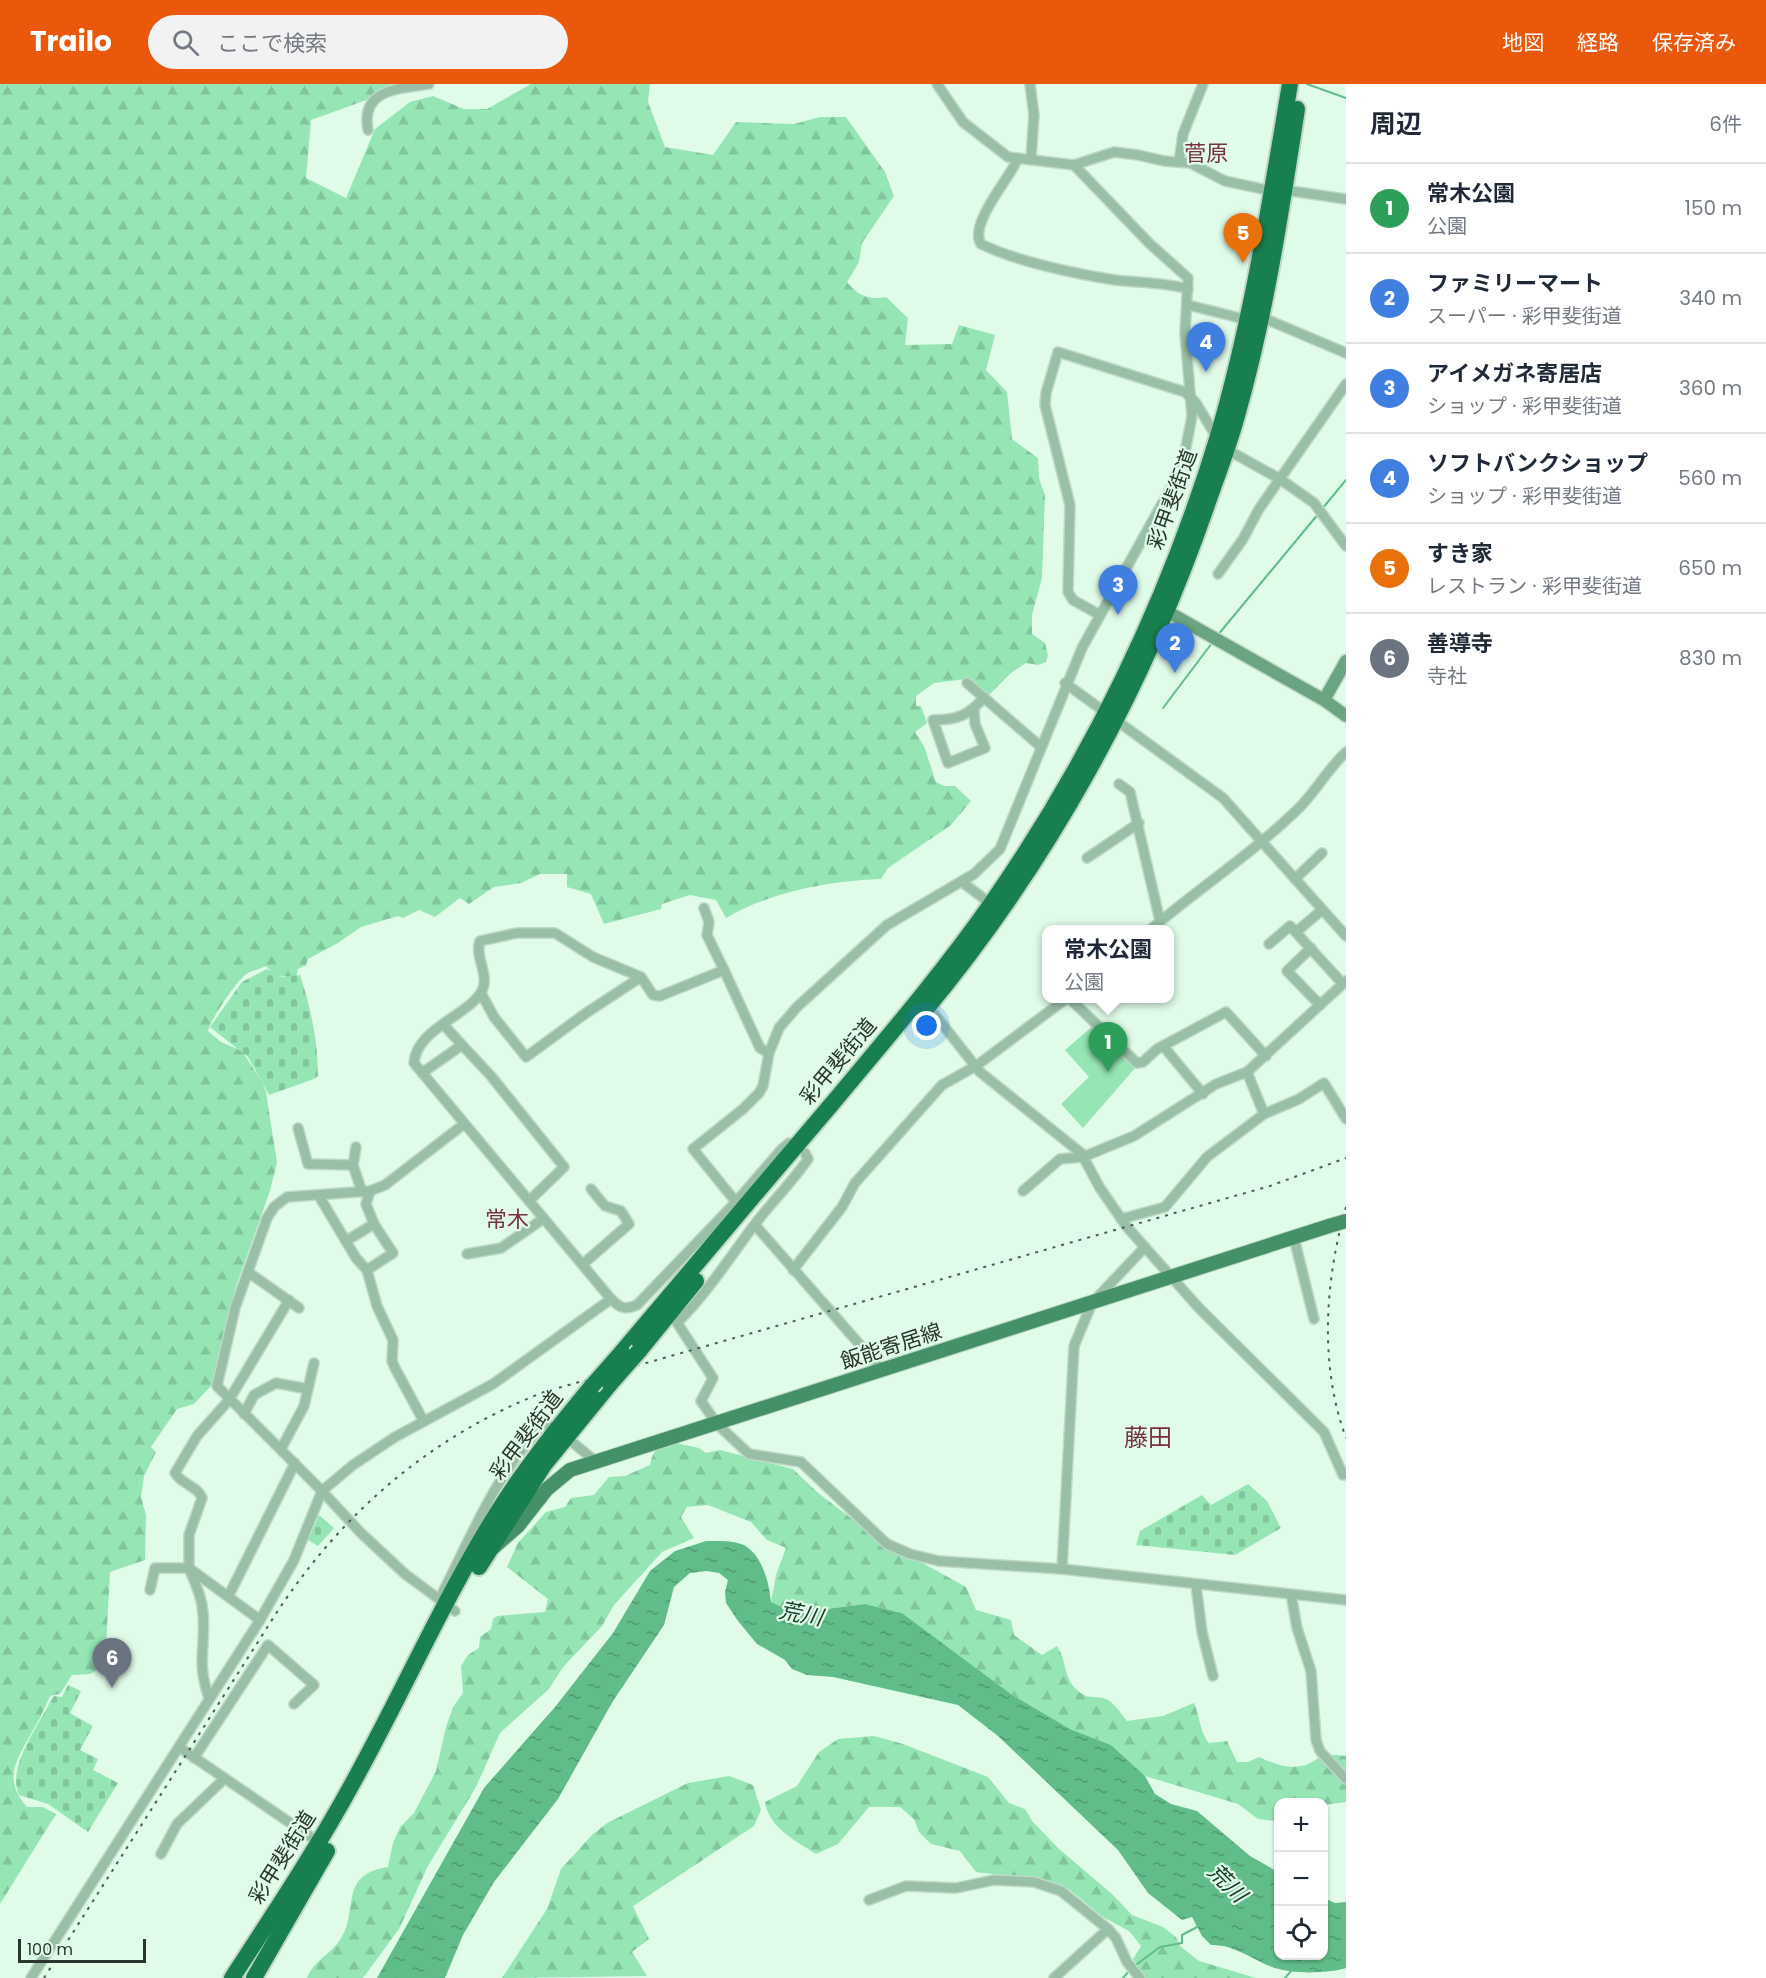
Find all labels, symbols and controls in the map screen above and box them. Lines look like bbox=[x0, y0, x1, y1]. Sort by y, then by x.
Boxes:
search box bbox=[148, 15, 568, 69]
text: Trailo bbox=[30, 22, 112, 61]
icon: search bbox=[169, 26, 202, 59]
text: ここで検索 bbox=[217, 28, 327, 59]
text: 地図 bbox=[1502, 28, 1544, 57]
text: 経路 bbox=[1577, 28, 1619, 57]
text: 保存済み bbox=[1652, 28, 1736, 57]
text: 周辺 bbox=[1370, 106, 1422, 142]
text: 6件 bbox=[1709, 110, 1742, 138]
district label: 菅原 bbox=[1184, 138, 1228, 169]
text: 常木公園 bbox=[1427, 178, 1515, 209]
text: 1 bbox=[1386, 194, 1393, 222]
text: 150 m bbox=[1685, 194, 1742, 222]
text: 公園 bbox=[1427, 212, 1467, 240]
pin: 5 bbox=[1224, 214, 1262, 263]
text: ファミリーマート bbox=[1427, 268, 1603, 299]
text: 2 bbox=[1384, 284, 1395, 312]
text: 340 m bbox=[1679, 284, 1742, 312]
text: スーパー · 彩甲斐街道 bbox=[1427, 302, 1622, 330]
pin: 4 bbox=[1186, 322, 1226, 372]
text: アイメガネ寄居店 bbox=[1427, 358, 1602, 389]
text: 3 bbox=[1383, 374, 1396, 402]
text: 360 m bbox=[1679, 374, 1742, 402]
text: ショップ · 彩甲斐街道 bbox=[1427, 392, 1622, 420]
street label: 彩甲斐街道 bbox=[1140, 445, 1204, 553]
text: ソフトバンクショップ bbox=[1427, 448, 1648, 479]
text: 4 bbox=[1383, 464, 1396, 492]
text: 560 m bbox=[1678, 464, 1742, 492]
text: ショップ · 彩甲斐街道 bbox=[1427, 482, 1622, 510]
text: すき家 bbox=[1427, 538, 1493, 569]
text: 5 bbox=[1383, 554, 1396, 582]
text: 650 m bbox=[1678, 554, 1742, 582]
pin: 3 bbox=[1098, 566, 1138, 615]
text: レストラン · 彩甲斐街道 bbox=[1427, 572, 1642, 600]
pin: 2 bbox=[1156, 624, 1194, 673]
text: 善導寺 bbox=[1427, 628, 1493, 659]
text: 6 bbox=[1383, 644, 1396, 672]
text: 830 m bbox=[1679, 644, 1742, 672]
text: 寺社 bbox=[1427, 662, 1467, 690]
popup bbox=[1042, 925, 1174, 1003]
text: 常木公園 bbox=[1064, 934, 1152, 965]
text: 公園 bbox=[1064, 968, 1104, 996]
street label: 彩甲斐街道 bbox=[793, 1011, 883, 1111]
your location bbox=[912, 1011, 941, 1040]
pin: 1 bbox=[1088, 1022, 1128, 1072]
district label: 常木 bbox=[485, 1204, 529, 1235]
street label: 飯能寄居線 bbox=[837, 1316, 945, 1376]
street label: 彩甲斐街道 bbox=[483, 1384, 569, 1486]
district label: 藤田 bbox=[1124, 1421, 1172, 1454]
water label: 荒川 bbox=[776, 1595, 828, 1634]
pin: 6 bbox=[92, 1638, 132, 1688]
map controls bbox=[1274, 1798, 1328, 1960]
button: + bbox=[1274, 1798, 1328, 1852]
street label: 彩甲斐街道 bbox=[242, 1805, 322, 1909]
button: − bbox=[1274, 1852, 1328, 1906]
water label: 荒川 bbox=[1200, 1856, 1255, 1911]
button: locate bbox=[1274, 1906, 1328, 1960]
scale bar bbox=[18, 1936, 146, 1964]
text: 100 m bbox=[27, 1938, 73, 1961]

